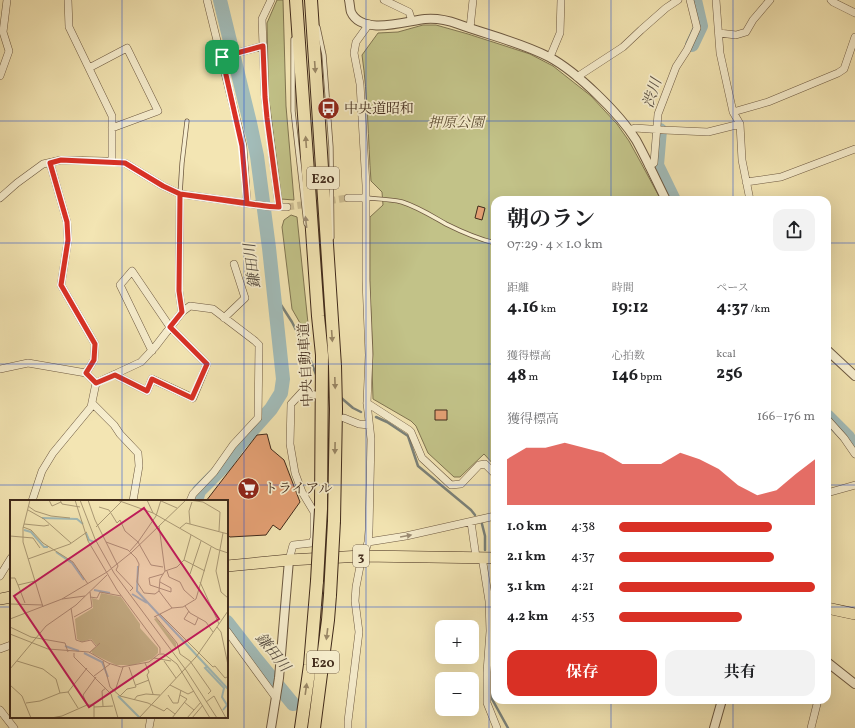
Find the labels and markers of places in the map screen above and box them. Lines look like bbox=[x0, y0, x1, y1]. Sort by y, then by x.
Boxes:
pin bbox=[205, 40, 239, 74]
bus stop icon: 中央道昭和 bbox=[315, 95, 341, 121]
place label: 中央道昭和 bbox=[344, 100, 414, 119]
supermarket icon: トライアル bbox=[235, 475, 261, 501]
place label: トライアル bbox=[264, 480, 333, 499]

